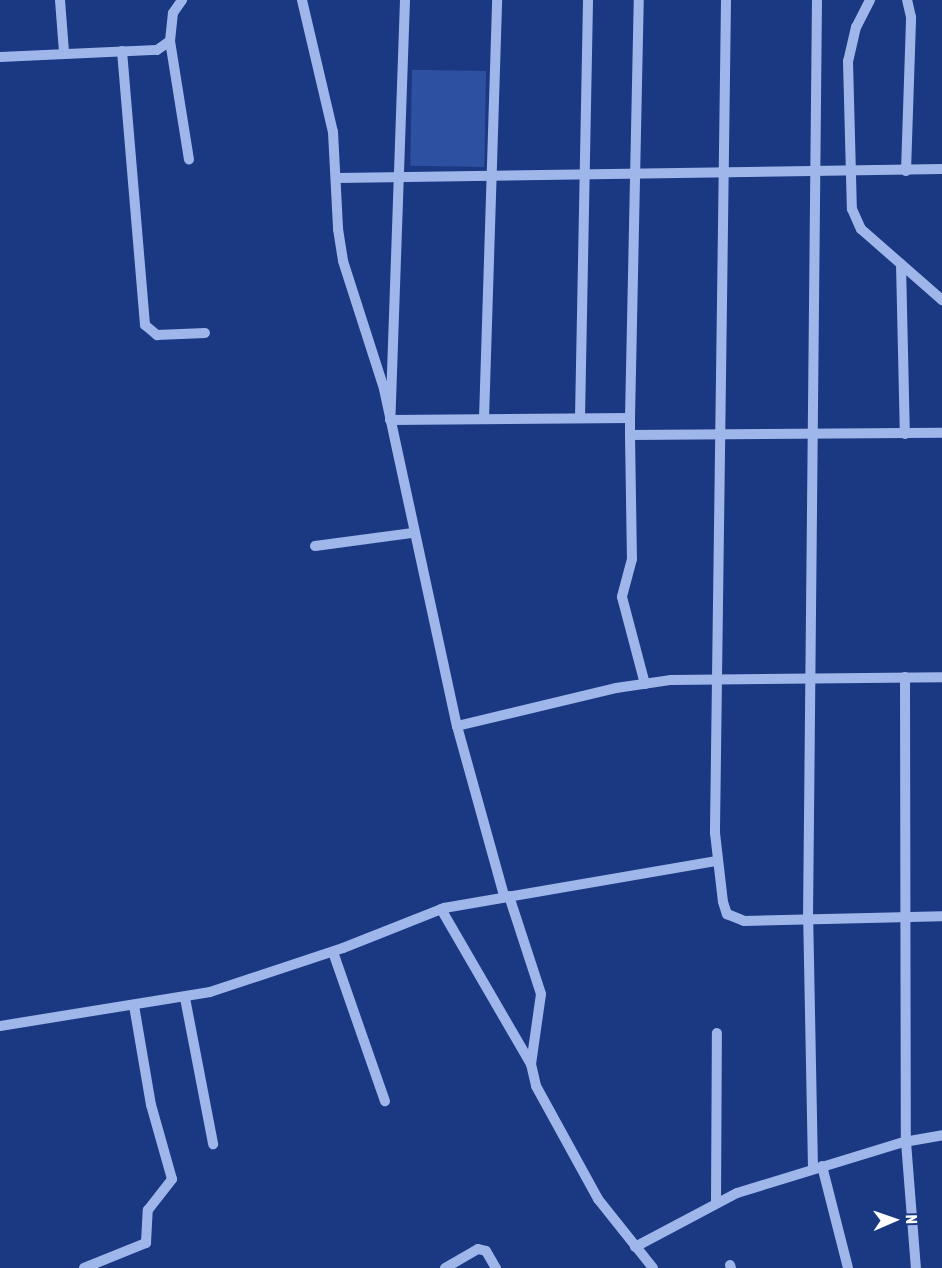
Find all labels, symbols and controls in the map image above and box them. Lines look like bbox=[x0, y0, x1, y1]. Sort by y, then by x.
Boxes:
north arrow bbox=[864, 1190, 924, 1250]
text: N bbox=[903, 1214, 921, 1224]

